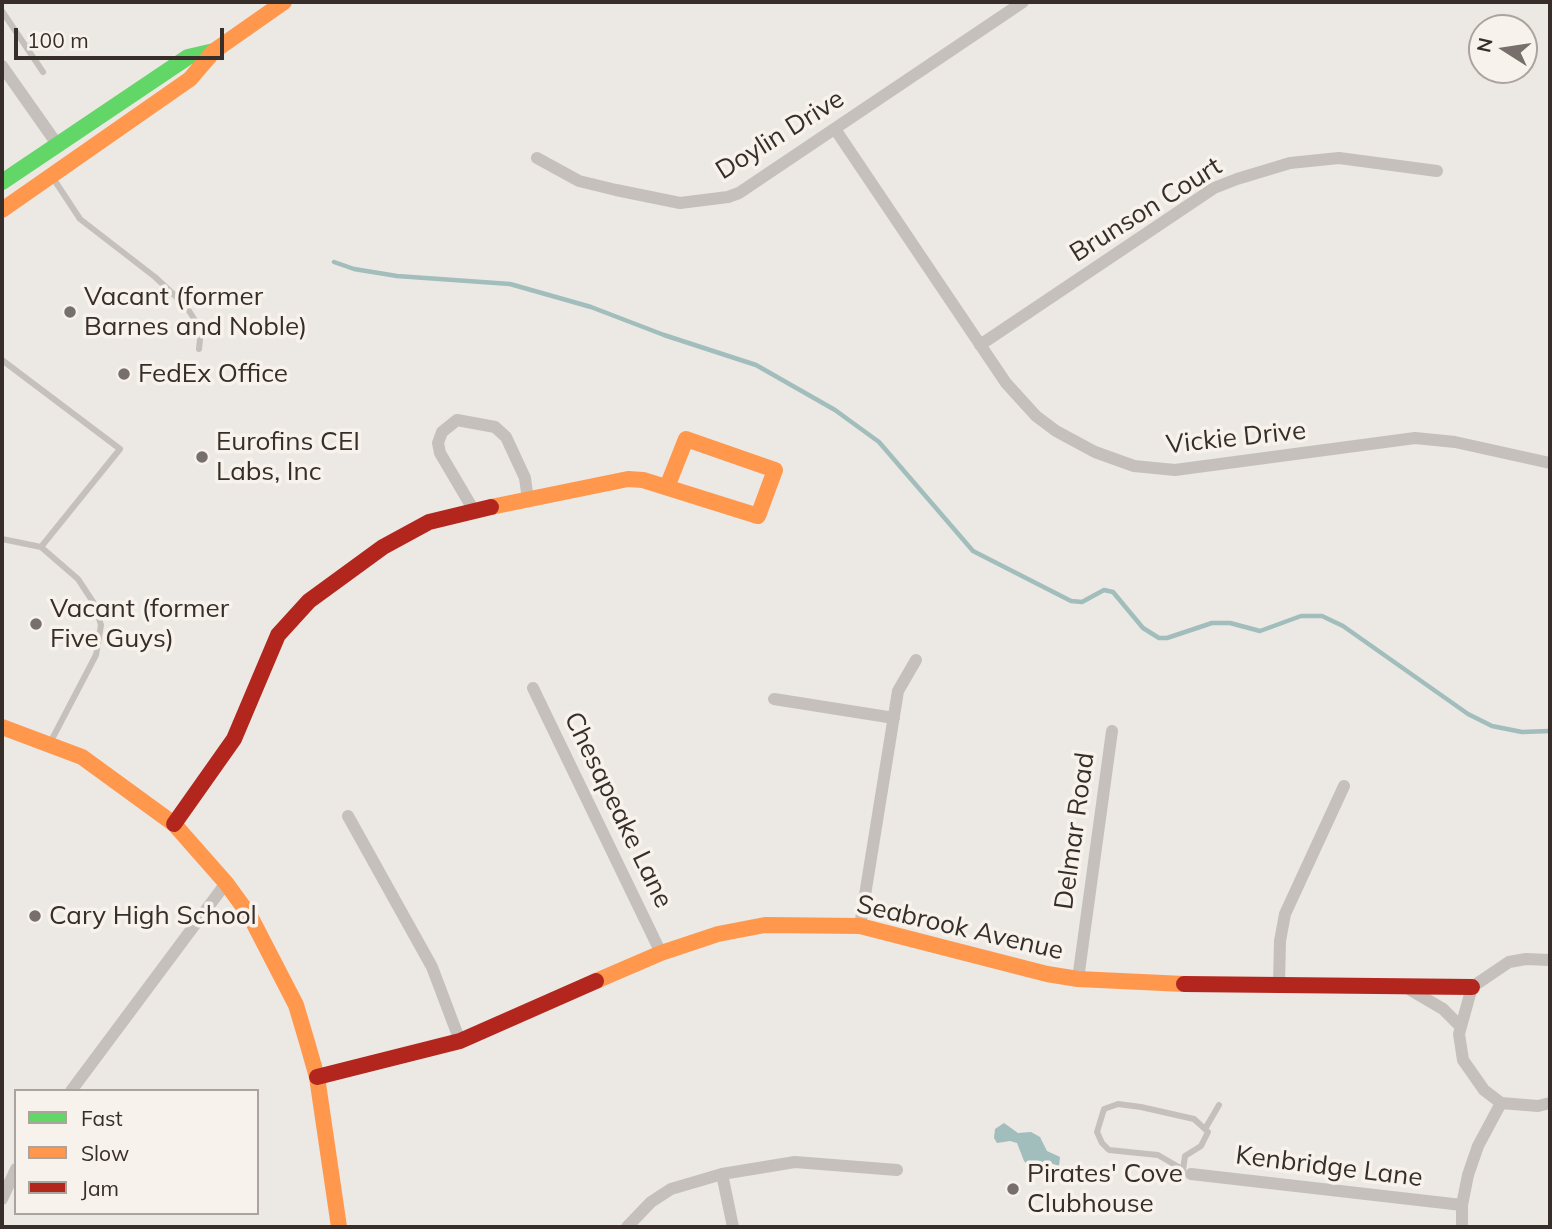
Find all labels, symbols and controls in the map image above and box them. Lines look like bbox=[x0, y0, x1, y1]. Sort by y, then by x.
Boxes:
scale bar bbox=[18, 14, 228, 58]
north arrow bbox=[1468, 14, 1538, 84]
text: 100 m bbox=[27, 27, 89, 53]
text: N bbox=[1471, 36, 1498, 55]
street label: Doylin Drive bbox=[710, 83, 850, 187]
street label: Brunson Court bbox=[1064, 151, 1228, 269]
place label: Vacant (former Barnes and Noble) bbox=[84, 281, 307, 342]
marker: Vacant (former Barnes and Noble) bbox=[62, 304, 78, 320]
place label: FedEx Office bbox=[138, 358, 288, 390]
marker: FedEx Office bbox=[116, 366, 132, 382]
street label: Vickie Drive bbox=[1164, 415, 1308, 461]
place label: Eurofins CEI Labs, Inc bbox=[216, 426, 360, 488]
marker: Eurofins CEI Labs, Inc bbox=[194, 449, 210, 465]
place label: Vacant (former Five Guys) bbox=[50, 593, 229, 654]
marker: Vacant (former Five Guys) bbox=[28, 616, 44, 632]
street label: Chesapeake Lane bbox=[557, 707, 679, 913]
street label: Delmar Road bbox=[1049, 751, 1101, 911]
street label: Seabrook Avenue bbox=[854, 889, 1066, 967]
place label: Cary High School bbox=[49, 900, 257, 932]
marker: Cary High School bbox=[27, 908, 43, 924]
legend bbox=[14, 1089, 259, 1215]
text: Fast bbox=[81, 1105, 123, 1131]
text: Slow bbox=[81, 1140, 129, 1166]
street label: Kenbridge Lane bbox=[1234, 1140, 1424, 1194]
place label: Pirates' Cove Clubhouse bbox=[1027, 1158, 1183, 1220]
text: Jam bbox=[81, 1175, 119, 1201]
marker: Pirates' Cove Clubhouse bbox=[1005, 1181, 1021, 1197]

